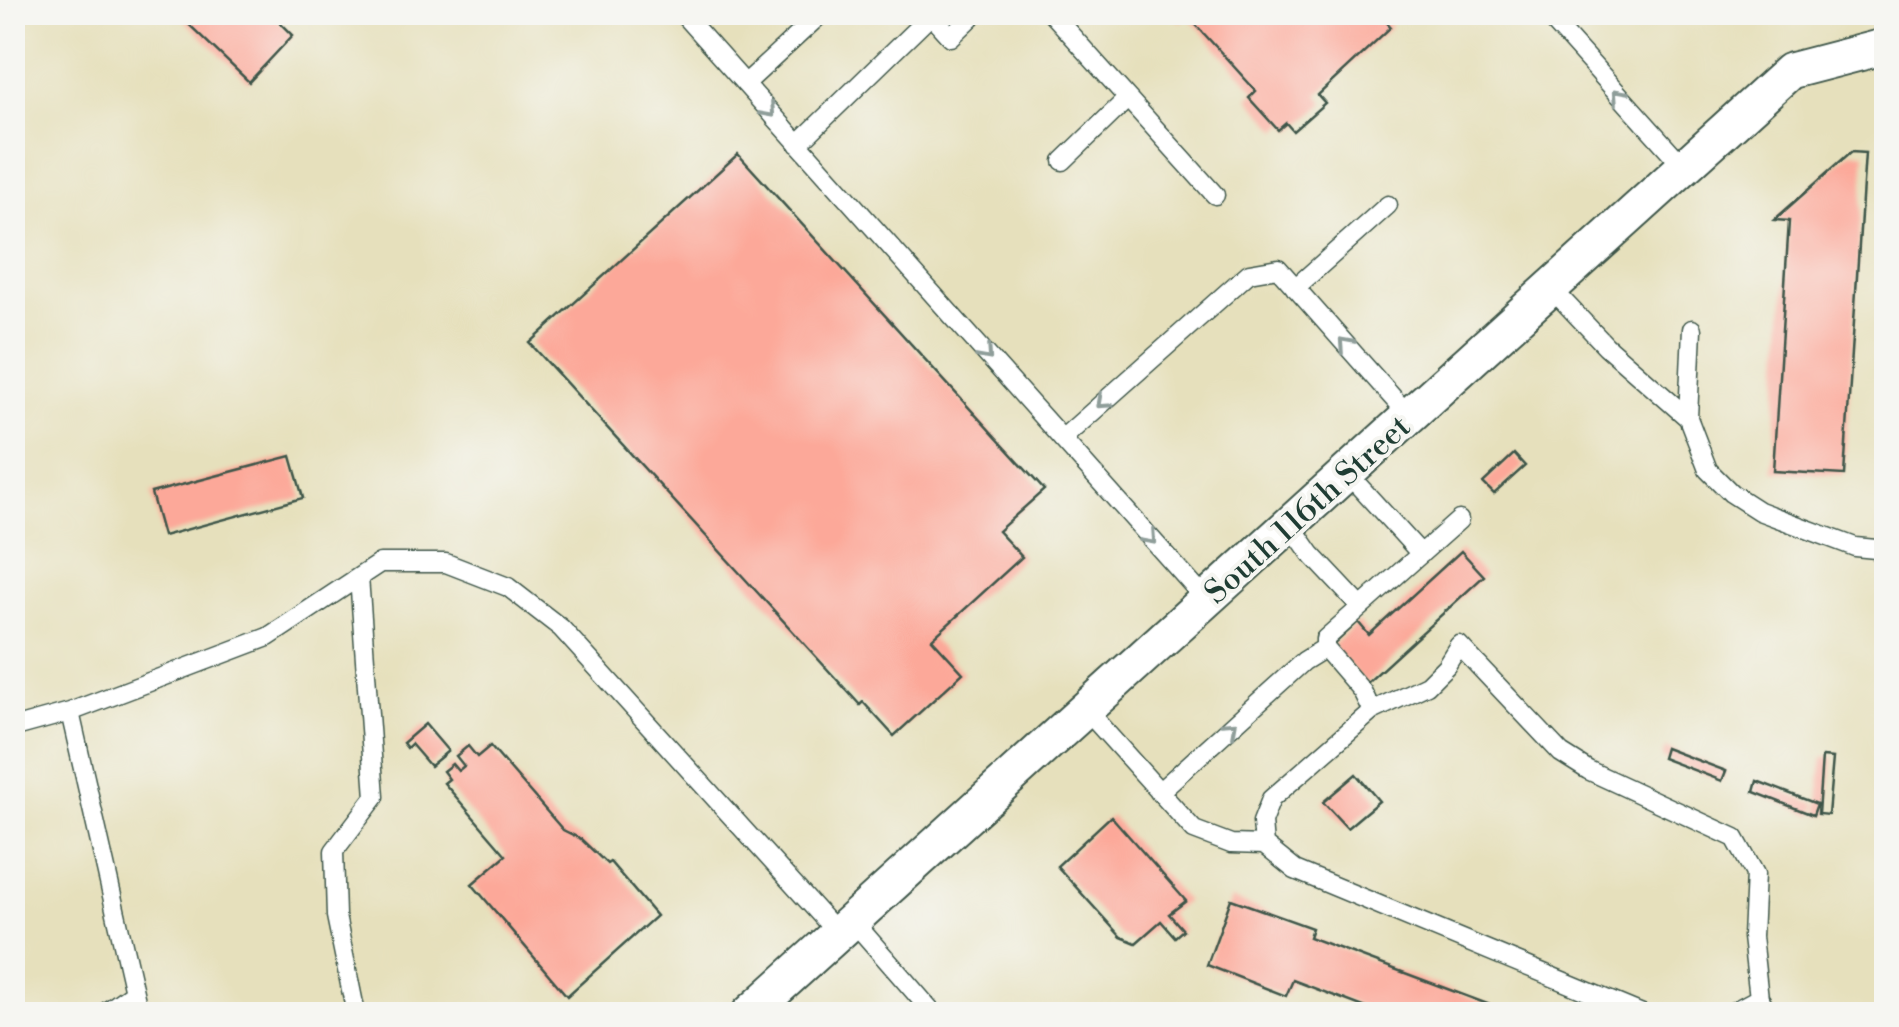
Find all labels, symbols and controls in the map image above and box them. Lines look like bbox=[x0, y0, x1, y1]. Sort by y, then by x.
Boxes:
one-way arrow bbox=[1612, 88, 1630, 107]
one-way arrow bbox=[758, 99, 776, 118]
one-way arrow bbox=[1338, 337, 1356, 355]
one-way arrow bbox=[974, 342, 992, 361]
one-way arrow bbox=[1096, 390, 1115, 408]
street label: South 116th Street bbox=[1197, 407, 1419, 613]
one-way arrow bbox=[1139, 526, 1157, 545]
one-way arrow bbox=[1219, 720, 1238, 738]

